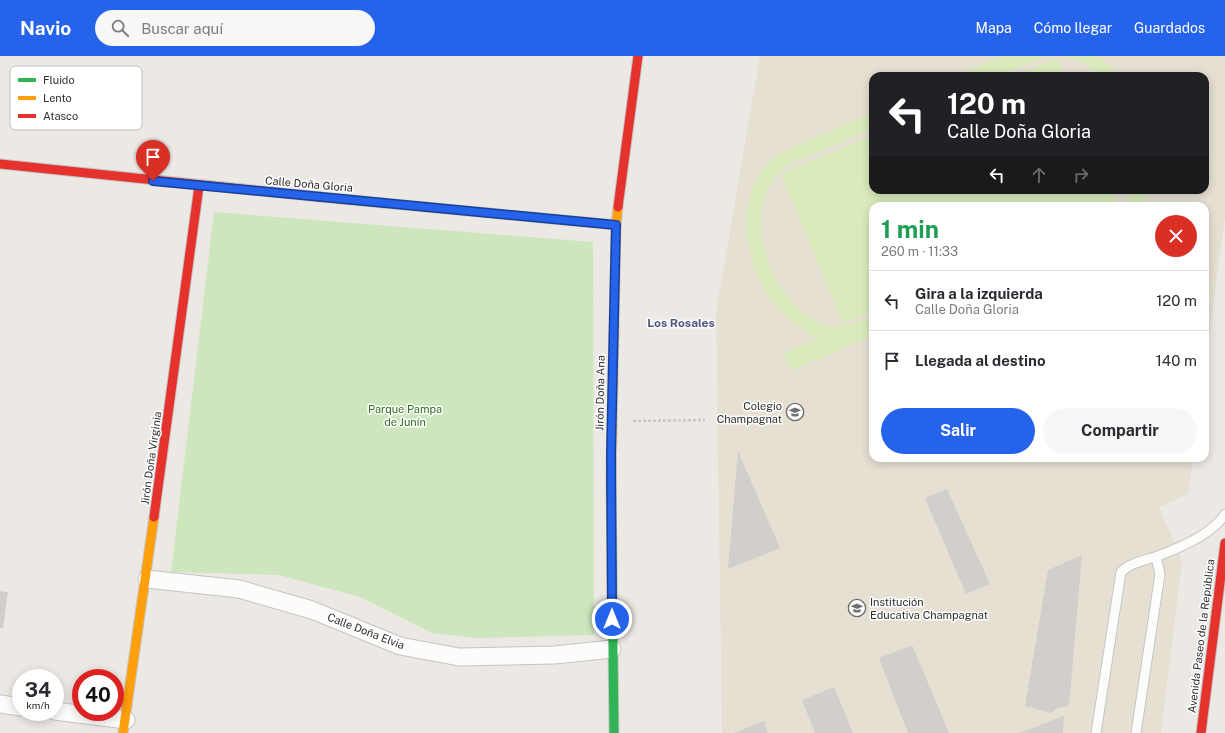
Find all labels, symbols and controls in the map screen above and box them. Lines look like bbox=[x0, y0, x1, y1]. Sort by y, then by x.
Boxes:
search box bbox=[95, 10, 375, 46]
text: Navio bbox=[20, 17, 71, 39]
icon: search bbox=[109, 17, 131, 39]
text: Buscar aquí bbox=[141, 20, 223, 37]
text: Mapa bbox=[976, 20, 1012, 36]
text: Cómo llegar bbox=[1034, 20, 1112, 36]
text: Guardados bbox=[1134, 20, 1205, 36]
legend bbox=[10, 66, 142, 130]
text: Fluido bbox=[43, 74, 75, 86]
text: 120 m bbox=[947, 87, 1026, 120]
icon: left bbox=[881, 88, 933, 140]
text: Lento bbox=[43, 92, 72, 104]
text: Atasco bbox=[43, 110, 78, 122]
text: Calle Doña Gloria bbox=[947, 121, 1091, 142]
pin bbox=[136, 140, 170, 181]
icon: arrive bbox=[142, 146, 164, 168]
icon: left bbox=[986, 164, 1008, 186]
icon: ahead bbox=[1028, 164, 1050, 186]
icon: right bbox=[1070, 164, 1092, 186]
street label: Calle Doña Gloria bbox=[265, 174, 353, 194]
text: 1 min bbox=[881, 215, 939, 243]
button: close bbox=[1155, 215, 1197, 257]
text: 260 m · 11:33 bbox=[881, 244, 958, 259]
text: Gira a la izquierda bbox=[915, 285, 1043, 302]
icon: left bbox=[881, 290, 903, 312]
text: 120 m bbox=[1156, 292, 1197, 309]
text: Calle Doña Gloria bbox=[915, 302, 1019, 317]
district label: Los Rosales bbox=[647, 316, 715, 330]
icon: arrive bbox=[881, 350, 903, 372]
text: Llegada al destino bbox=[915, 352, 1046, 369]
text: 140 m bbox=[1156, 352, 1197, 369]
street label: Jirón Doña Ana bbox=[593, 355, 607, 431]
place label: Colegio Champagnat bbox=[717, 400, 782, 425]
school or university icon: Colegio Champagnat bbox=[785, 402, 805, 422]
park label: Parque Pampa de Junín bbox=[368, 403, 442, 428]
button: Salir bbox=[881, 408, 1035, 454]
button: Compartir bbox=[1043, 408, 1197, 454]
street label: Jirón Doña Virginia bbox=[138, 410, 164, 506]
street label: Avenida Paseo de la República bbox=[1186, 558, 1216, 714]
place label: Institución Educativa Champagnat bbox=[870, 596, 988, 621]
position arrow bbox=[591, 598, 633, 640]
school or university icon: Institución Educativa Champagnat bbox=[847, 598, 867, 618]
street label: Calle Doña Elvia bbox=[326, 611, 406, 651]
speed limit sign: 40 bbox=[72, 669, 124, 721]
text: 34 bbox=[25, 678, 51, 702]
text: km/h bbox=[26, 699, 50, 711]

